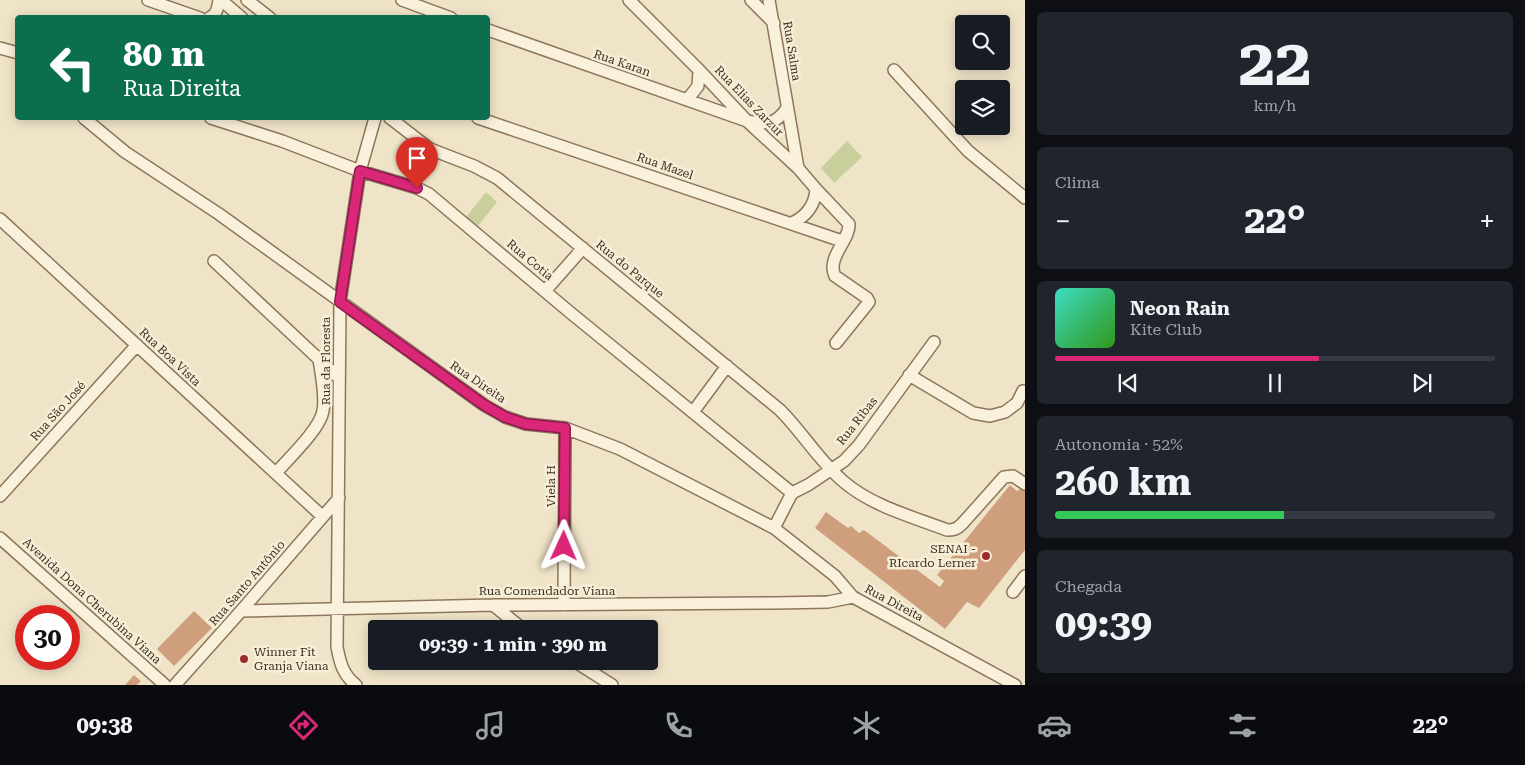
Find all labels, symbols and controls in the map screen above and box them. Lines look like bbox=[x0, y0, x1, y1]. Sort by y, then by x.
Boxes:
map controls bbox=[955, 15, 1010, 135]
button: search bbox=[955, 15, 1010, 70]
street label: Rua Salma bbox=[780, 20, 804, 82]
text: 22 bbox=[1239, 25, 1311, 101]
text: 80 m bbox=[123, 34, 205, 75]
icon: left bbox=[40, 35, 105, 100]
street label: Rua Karan bbox=[592, 47, 653, 79]
street label: Rua Elias Zarzur bbox=[712, 63, 786, 139]
text: Rua Direita bbox=[123, 76, 241, 101]
button: layers bbox=[955, 80, 1010, 135]
text: km/h bbox=[1254, 96, 1296, 115]
pin bbox=[396, 137, 438, 188]
icon: arrive bbox=[403, 144, 431, 172]
street label: Rua Mazel bbox=[635, 150, 695, 182]
text: Clima bbox=[1055, 173, 1100, 192]
text: 22° bbox=[1244, 198, 1306, 242]
text: − bbox=[1055, 205, 1071, 238]
text: + bbox=[1479, 205, 1495, 238]
street label: Rua Cotia bbox=[504, 237, 556, 284]
street label: Rua do Parque bbox=[593, 237, 667, 301]
text: Neon Rain bbox=[1130, 297, 1230, 320]
street label: Rua da Floresta bbox=[319, 316, 333, 405]
text: Kite Club bbox=[1130, 320, 1202, 339]
street label: Rua Boa Vista bbox=[136, 325, 204, 389]
street label: Rua Direita bbox=[447, 358, 509, 406]
icon: previous bbox=[1114, 369, 1142, 397]
icon: pause bbox=[1261, 369, 1289, 397]
icon: next bbox=[1408, 369, 1436, 397]
street label: Rua São José bbox=[27, 378, 89, 444]
street label: Rua Ribas bbox=[834, 394, 880, 448]
text: Autonomia · 52% bbox=[1055, 435, 1183, 454]
text: 260 km bbox=[1055, 460, 1191, 504]
street label: Viela H bbox=[544, 465, 558, 507]
position arrow bbox=[537, 519, 589, 571]
street label: Avenida Dona Cherubina Viana bbox=[20, 535, 164, 667]
street label: Rua Santo Antônio bbox=[206, 537, 288, 629]
place label: SENAI - RIcardo Lerner bbox=[889, 542, 976, 570]
marker: SENAI - RIcardo Lerner bbox=[980, 550, 992, 562]
text: Chegada bbox=[1055, 577, 1122, 596]
street label: Rua Direita bbox=[862, 582, 926, 625]
street label: Rua Comendador Viana bbox=[479, 584, 616, 598]
text: 09:39 bbox=[1055, 602, 1152, 646]
speed limit sign: 30 bbox=[15, 605, 80, 670]
text: 09:39 · 1 min · 390 m bbox=[419, 633, 607, 656]
place label: Winner Fit Granja Viana bbox=[254, 645, 329, 673]
marker: Winner Fit Granja Viana bbox=[238, 653, 250, 665]
icon: directions bbox=[286, 708, 321, 743]
icon: music bbox=[473, 708, 508, 743]
icon: phone bbox=[661, 708, 696, 743]
icon: climate bbox=[849, 708, 884, 743]
icon: car bbox=[1037, 708, 1072, 743]
icon: filters bbox=[1225, 708, 1260, 743]
text: 09:38 bbox=[76, 713, 133, 738]
text: 22° bbox=[1413, 713, 1448, 738]

